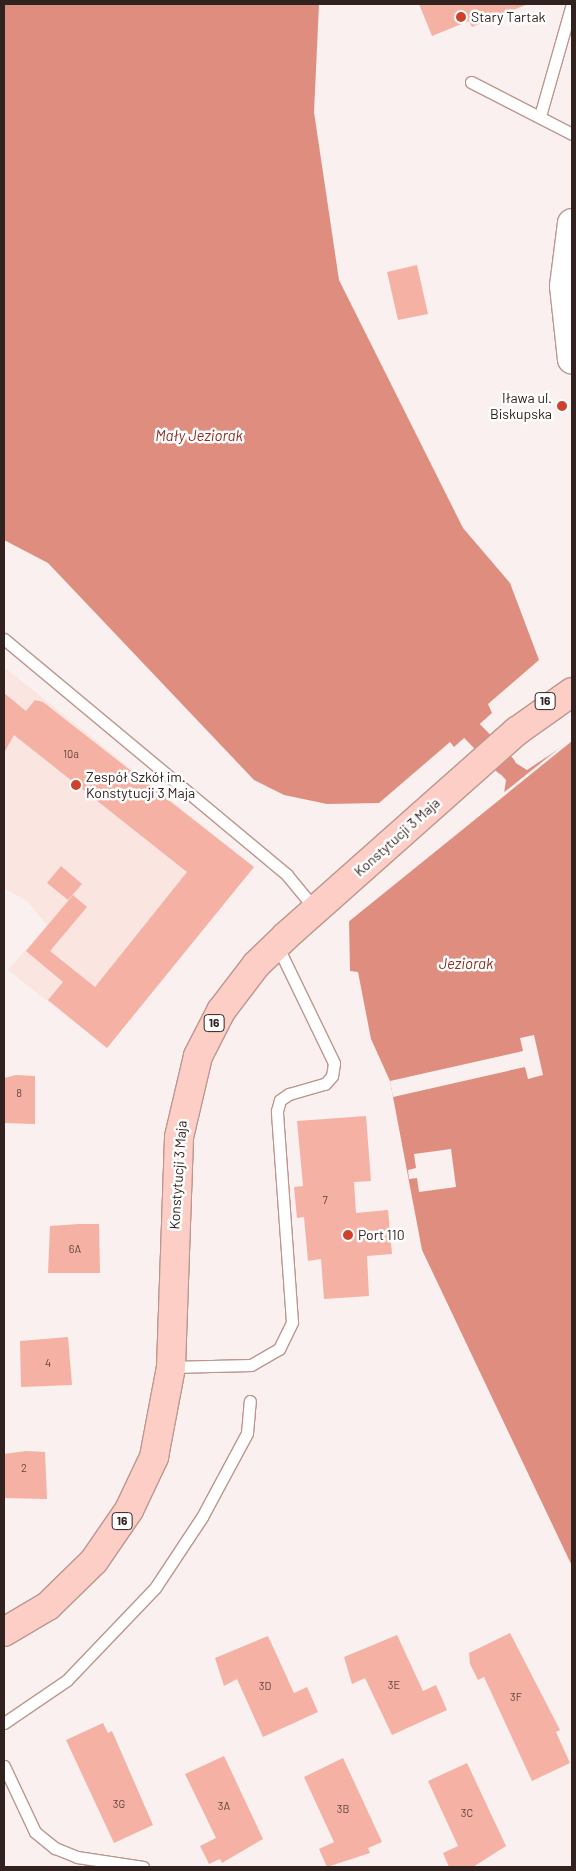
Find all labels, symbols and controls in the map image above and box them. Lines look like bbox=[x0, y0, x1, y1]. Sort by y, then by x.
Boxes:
place label: Stary Tartak bbox=[471, 9, 546, 25]
marker: Stary Tartak bbox=[455, 11, 467, 23]
place label: Iława ul. Biskupska bbox=[490, 390, 552, 422]
marker: Iława ul. Biskupska bbox=[556, 400, 568, 412]
water label: Mały Jeziorak bbox=[155, 427, 243, 445]
road number: 16 bbox=[534, 691, 556, 710]
house number: 10a bbox=[63, 747, 79, 761]
place label: Zespół Szkół im. Konstytucji 3 Maja bbox=[86, 769, 195, 802]
marker: Zespół Szkół im. Konstytucji 3 Maja bbox=[70, 779, 82, 791]
street label: Konstytucji 3 Maja bbox=[351, 794, 443, 880]
water label: Jeziorak bbox=[439, 955, 493, 973]
road number: 16 bbox=[203, 1014, 225, 1032]
house number: 8 bbox=[16, 1086, 22, 1100]
street label: Konstytucji 3 Maja bbox=[166, 1120, 190, 1230]
house number: 7 bbox=[322, 1193, 328, 1207]
place label: Port 110 bbox=[358, 1227, 405, 1243]
marker: Port 110 bbox=[342, 1229, 354, 1241]
house number: 6A bbox=[69, 1242, 81, 1256]
house number: 4 bbox=[45, 1356, 51, 1370]
house number: 2 bbox=[21, 1461, 27, 1475]
road number: 16 bbox=[111, 1512, 133, 1530]
house number: 3E bbox=[388, 1678, 400, 1692]
house number: 3D bbox=[259, 1679, 271, 1693]
house number: 3F bbox=[510, 1690, 522, 1704]
house number: 3G bbox=[113, 1797, 125, 1811]
house number: 3A bbox=[218, 1799, 230, 1813]
house number: 3B bbox=[337, 1802, 349, 1816]
house number: 3C bbox=[461, 1806, 473, 1820]

